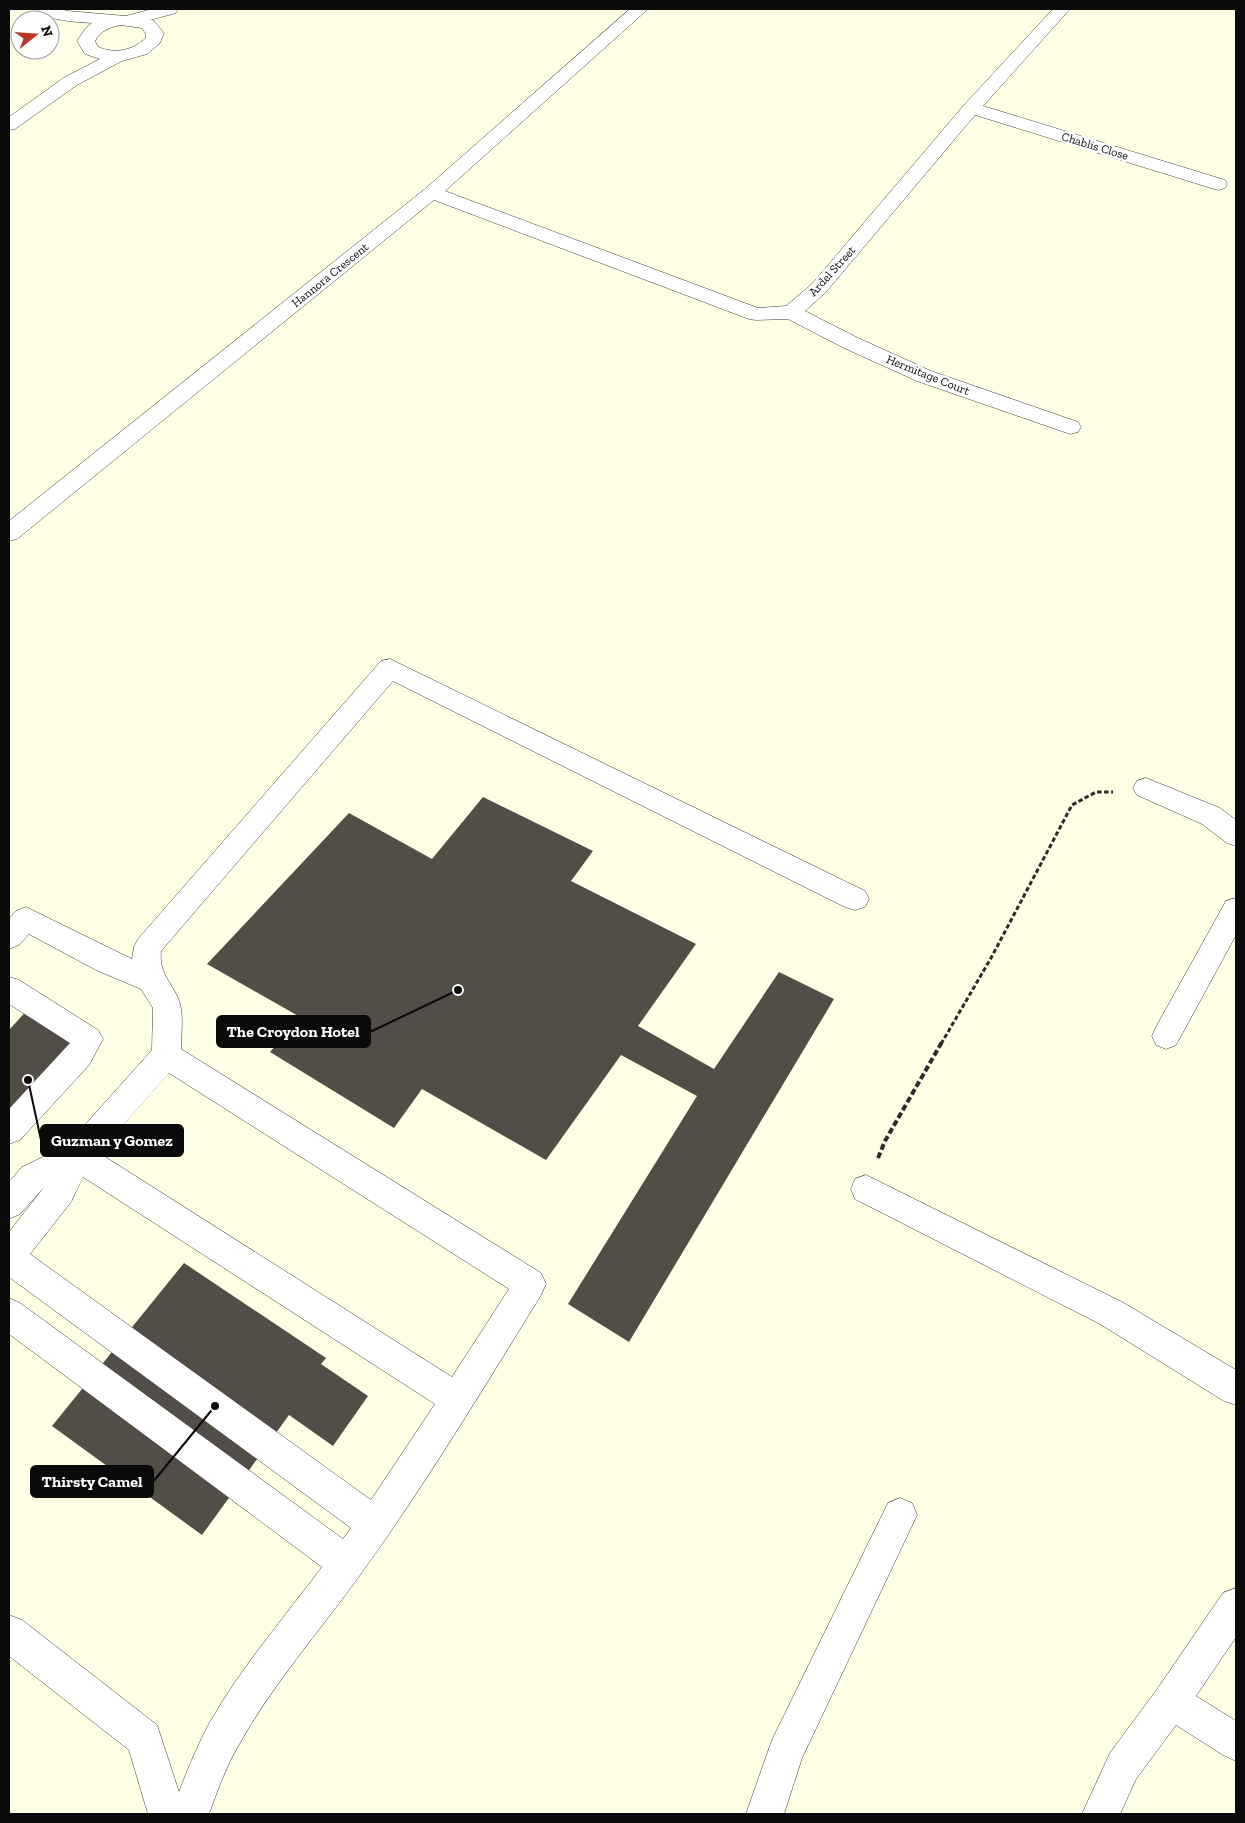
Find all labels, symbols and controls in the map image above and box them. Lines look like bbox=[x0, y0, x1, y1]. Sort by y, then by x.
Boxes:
north arrow bbox=[10, 10, 60, 60]
text: N bbox=[37, 24, 57, 39]
street label: Chablis Close bbox=[1060, 129, 1130, 163]
street label: Hannora Crescent bbox=[289, 240, 372, 310]
street label: Ardel Street bbox=[806, 243, 859, 299]
street label: Hermitage Court bbox=[884, 352, 972, 398]
callout: The Croydon Hotel bbox=[217, 1016, 370, 1047]
text: The Croydon Hotel bbox=[226, 1022, 360, 1041]
callout: Guzman y Gomez bbox=[41, 1125, 183, 1156]
text: Guzman y Gomez bbox=[51, 1131, 173, 1150]
callout: Thirsty Camel bbox=[31, 1466, 153, 1497]
text: Thirsty Camel bbox=[42, 1472, 143, 1491]

